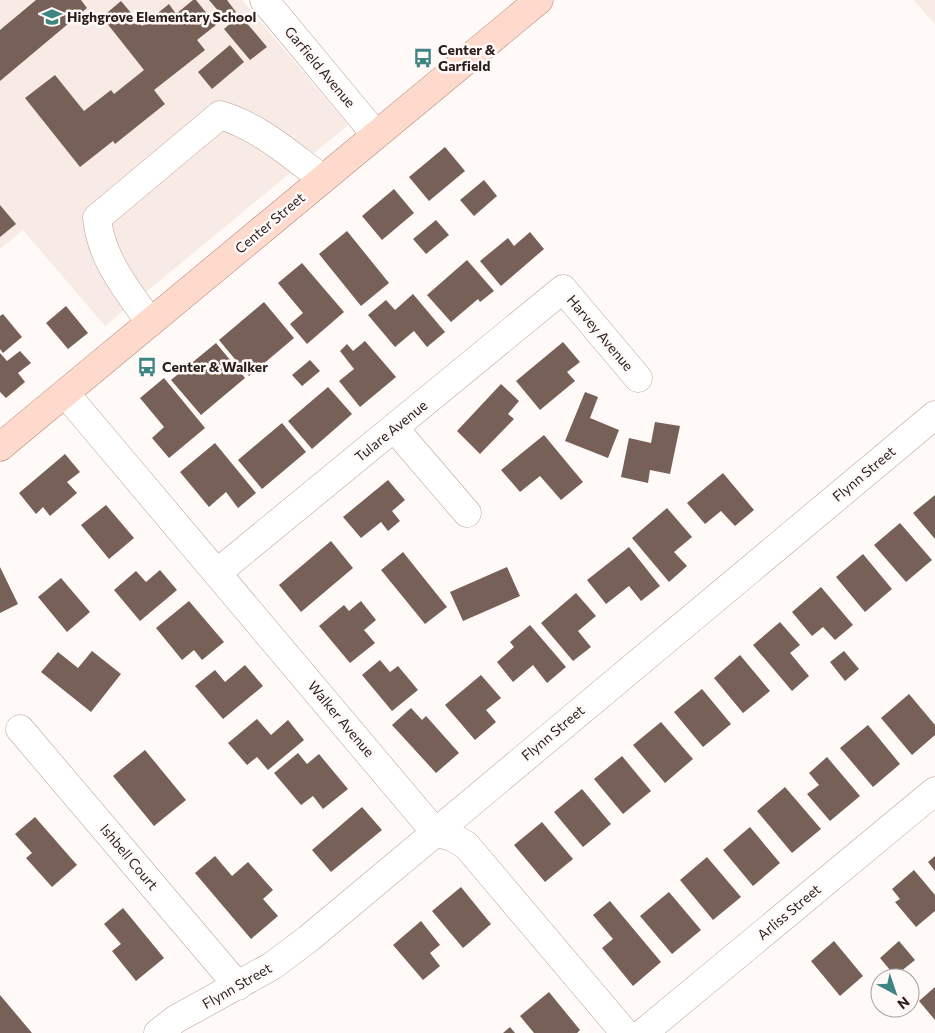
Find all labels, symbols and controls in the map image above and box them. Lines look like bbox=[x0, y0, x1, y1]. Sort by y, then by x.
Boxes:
school or university icon: Highgrove Elementary School bbox=[41, 6, 63, 28]
place label: Highgrove Elementary School bbox=[67, 8, 256, 25]
street label: Garfield Avenue bbox=[282, 23, 359, 111]
place label: Center & Garfield bbox=[438, 41, 496, 74]
bus stop icon: Center & Garfield bbox=[412, 47, 434, 69]
street label: Center Street bbox=[231, 188, 308, 257]
street label: Harvey Avenue bbox=[564, 291, 637, 374]
bus stop icon: Center & Walker bbox=[136, 356, 158, 378]
place label: Center & Walker bbox=[162, 358, 268, 375]
street label: Tulare Avenue bbox=[351, 396, 430, 465]
street label: Flynn Street bbox=[829, 442, 899, 505]
street label: Walker Avenue bbox=[305, 677, 378, 760]
street label: Flynn Street bbox=[518, 701, 588, 764]
street label: Ishbell Court bbox=[97, 820, 162, 893]
street label: Arliss Street bbox=[754, 880, 824, 943]
street label: Flynn Street bbox=[199, 959, 275, 1012]
north arrow bbox=[870, 968, 920, 1018]
text: N bbox=[894, 993, 913, 1013]

